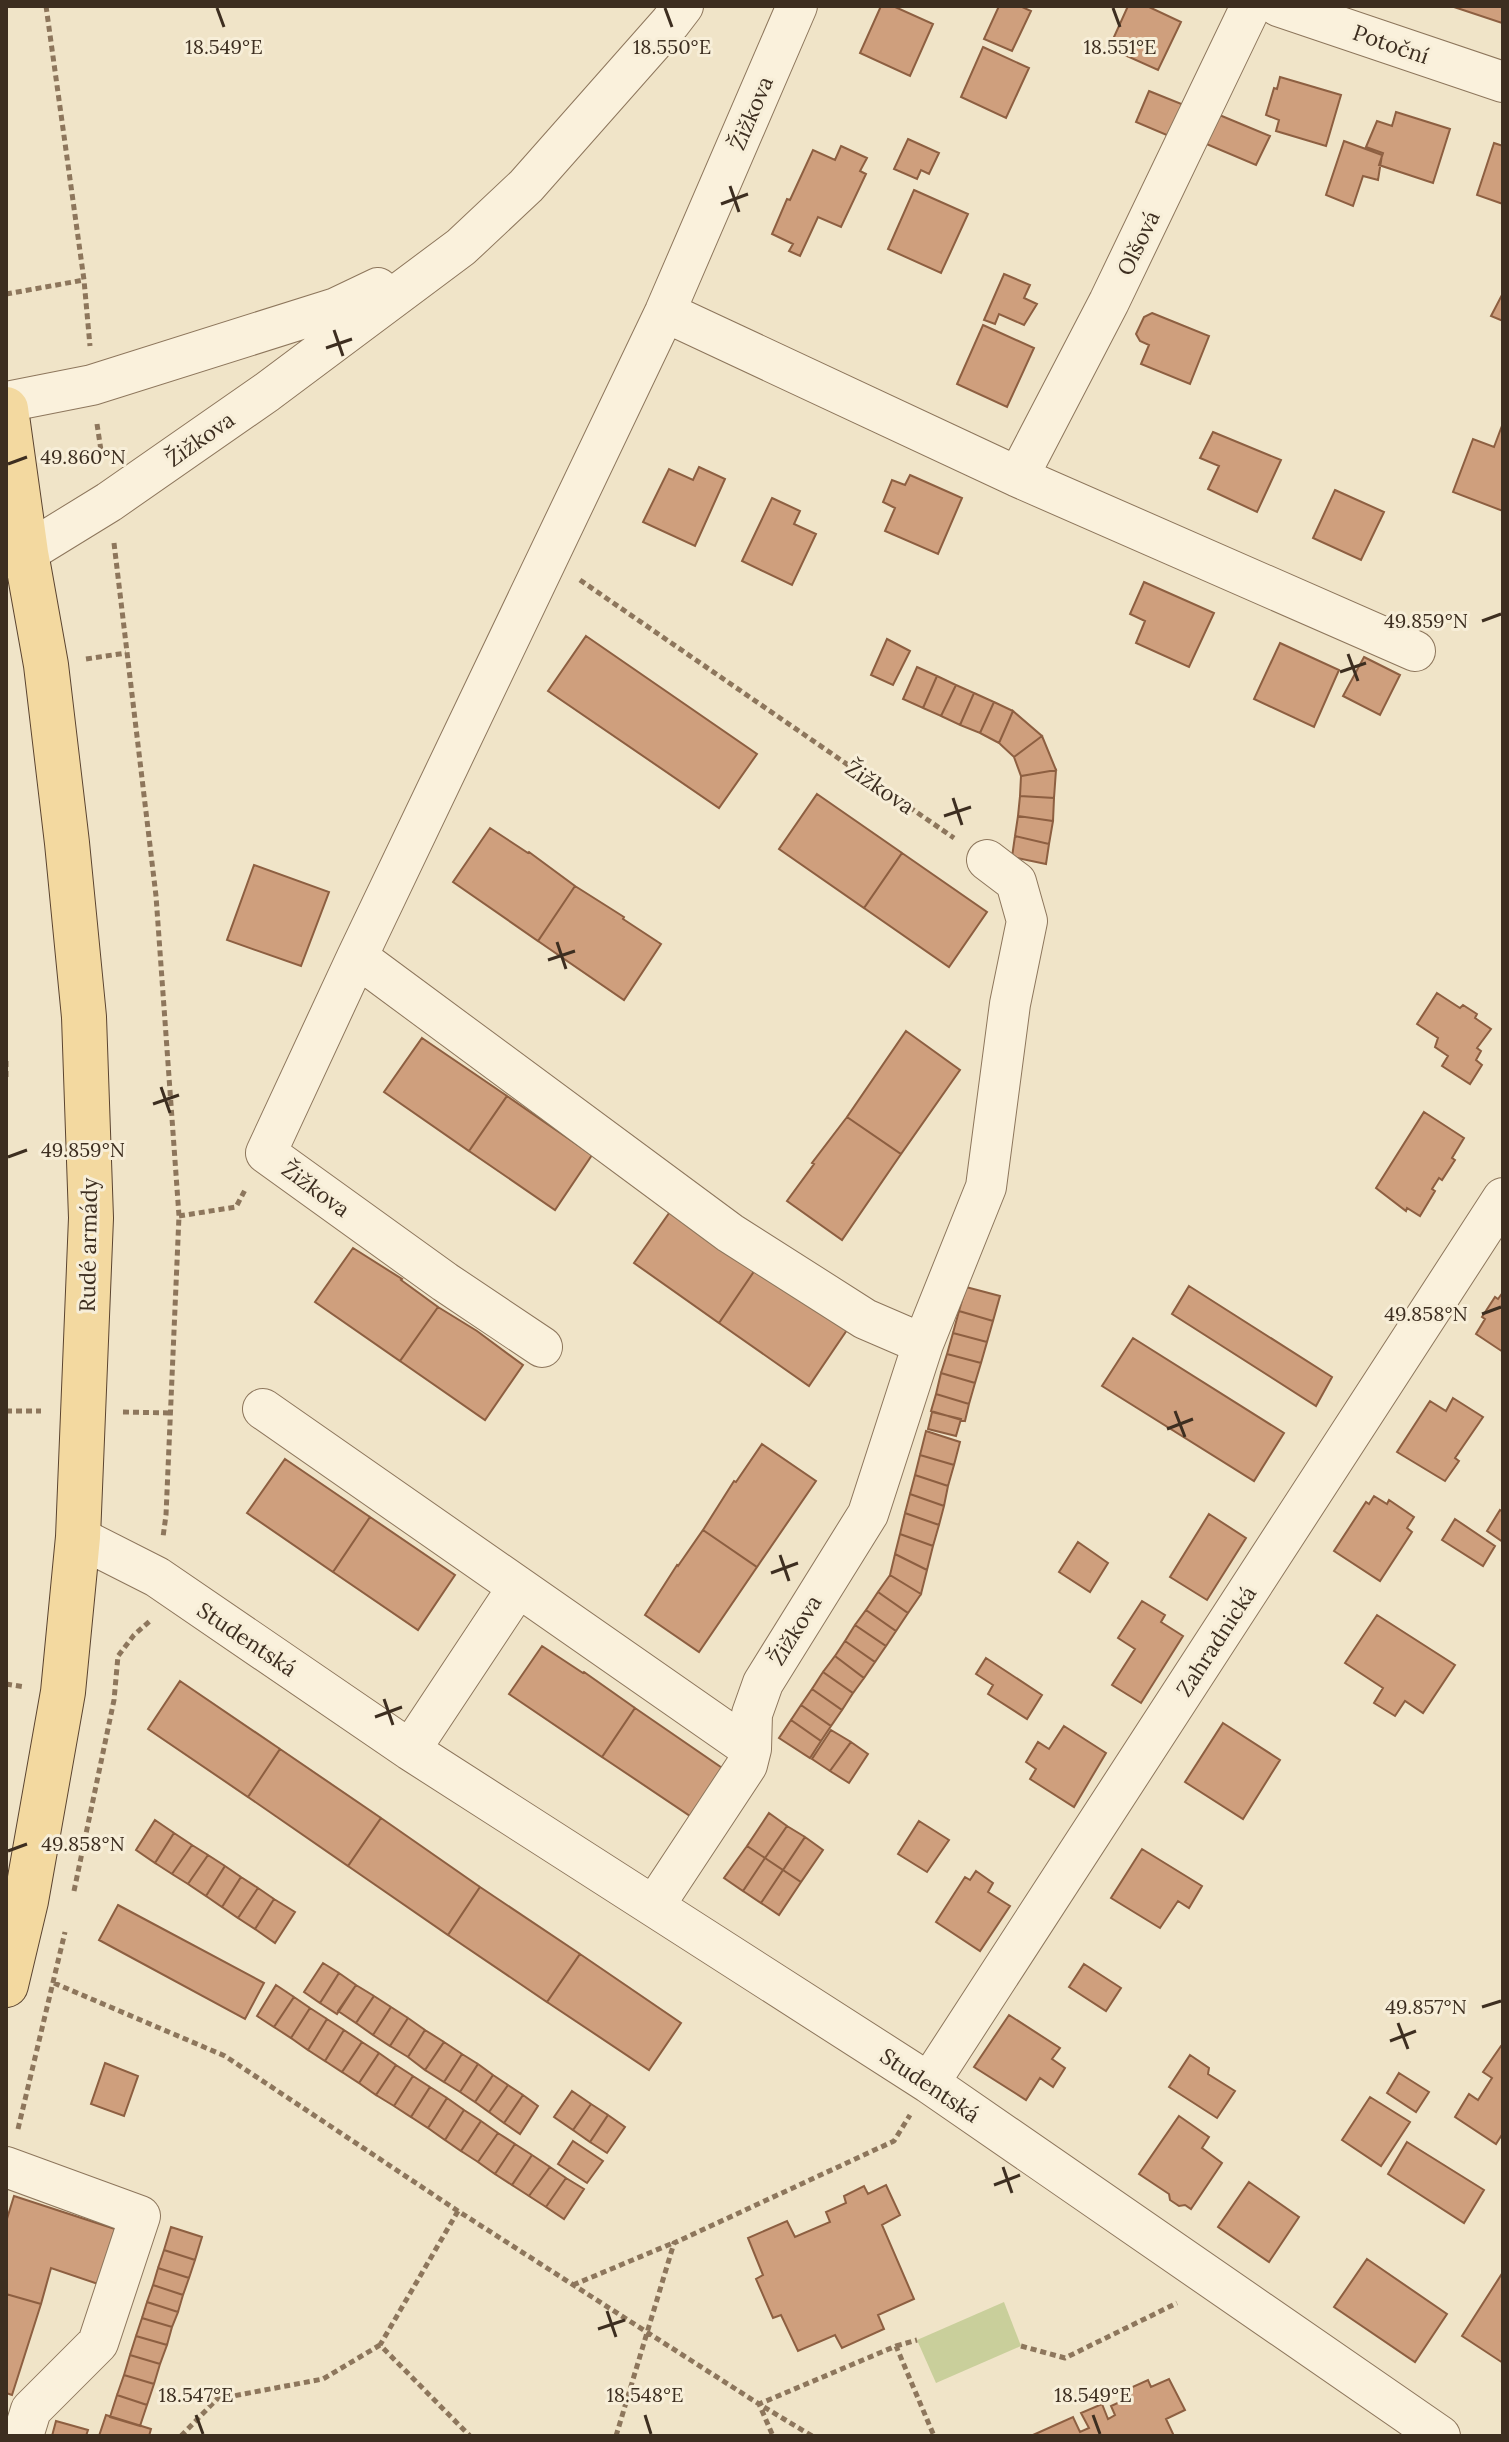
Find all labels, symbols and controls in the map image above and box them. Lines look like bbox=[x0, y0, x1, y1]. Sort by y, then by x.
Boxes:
street label: Potoční bbox=[1349, 18, 1433, 70]
text: 18.549°E bbox=[185, 34, 263, 59]
text: 18.550°E bbox=[633, 34, 711, 59]
text: 18.551°E bbox=[1083, 34, 1157, 59]
street label: Žižkova bbox=[723, 72, 779, 154]
street label: Olšová bbox=[1110, 206, 1166, 280]
street label: Žižkova bbox=[160, 405, 240, 473]
text: 49.860°N bbox=[40, 444, 126, 469]
text: 49.859°N bbox=[1384, 608, 1468, 633]
street label: Žižkova bbox=[840, 754, 920, 820]
text: 49.859°N bbox=[41, 1137, 125, 1162]
street label: Žižkova bbox=[276, 1155, 356, 1223]
street label: Rudé armády bbox=[73, 1177, 103, 1312]
text: 49.858°N bbox=[1384, 1301, 1468, 1326]
street label: Zahradnická bbox=[1170, 1580, 1262, 1702]
street label: Žižkova bbox=[763, 1590, 827, 1670]
street label: Studentská bbox=[192, 1595, 302, 1683]
text: 49.858°N bbox=[41, 1831, 125, 1856]
text: 49.857°N bbox=[1385, 1994, 1467, 2019]
street label: Studentská bbox=[875, 2041, 985, 2129]
text: 18.547°E bbox=[159, 2382, 233, 2407]
text: 18.548°E bbox=[607, 2382, 683, 2407]
text: 18.549°E bbox=[1054, 2382, 1132, 2407]

